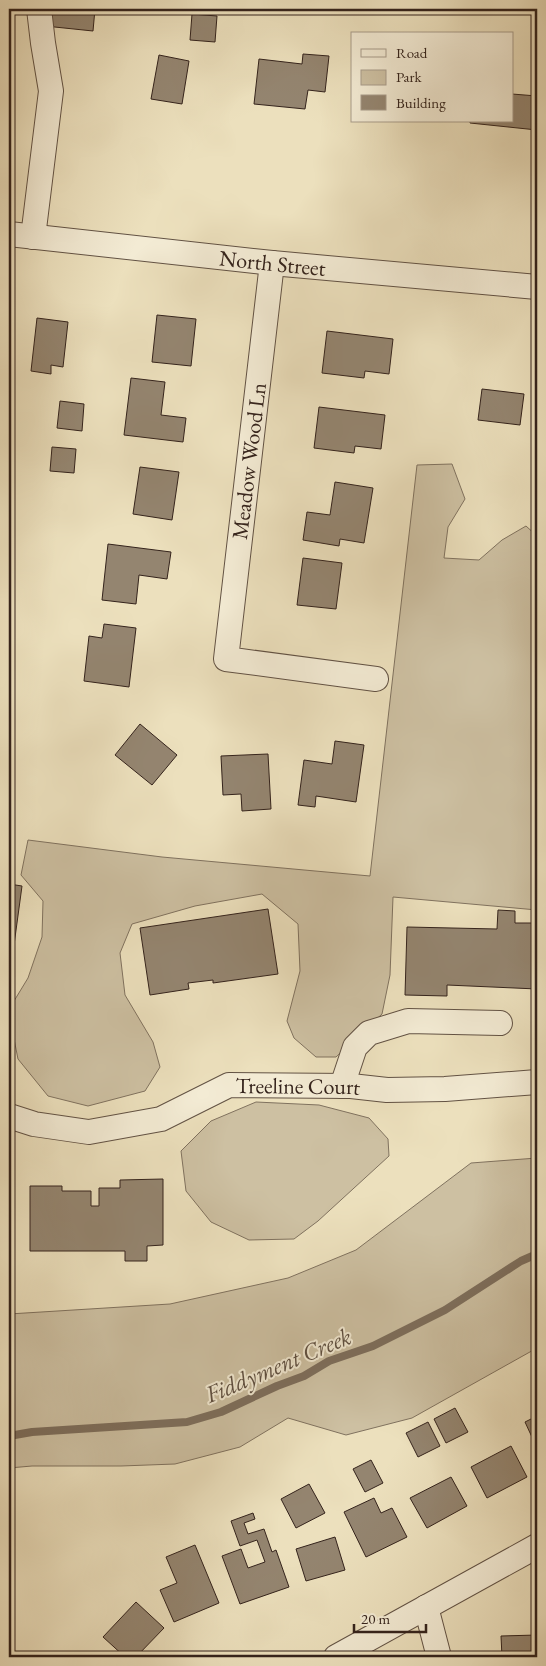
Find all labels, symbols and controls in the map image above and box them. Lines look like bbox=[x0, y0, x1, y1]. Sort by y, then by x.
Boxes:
legend bbox=[351, 32, 514, 122]
text: Road bbox=[396, 43, 428, 62]
text: Park bbox=[396, 67, 423, 86]
text: Building bbox=[396, 93, 446, 112]
street label: North Street bbox=[218, 243, 327, 282]
street label: Meadow Wood Ln bbox=[225, 381, 273, 541]
street label: Treeline Court bbox=[236, 1071, 362, 1101]
water label: Fiddyment Creek bbox=[199, 1320, 356, 1410]
scale bar bbox=[354, 1601, 426, 1633]
text: 20 m bbox=[361, 1609, 390, 1628]

